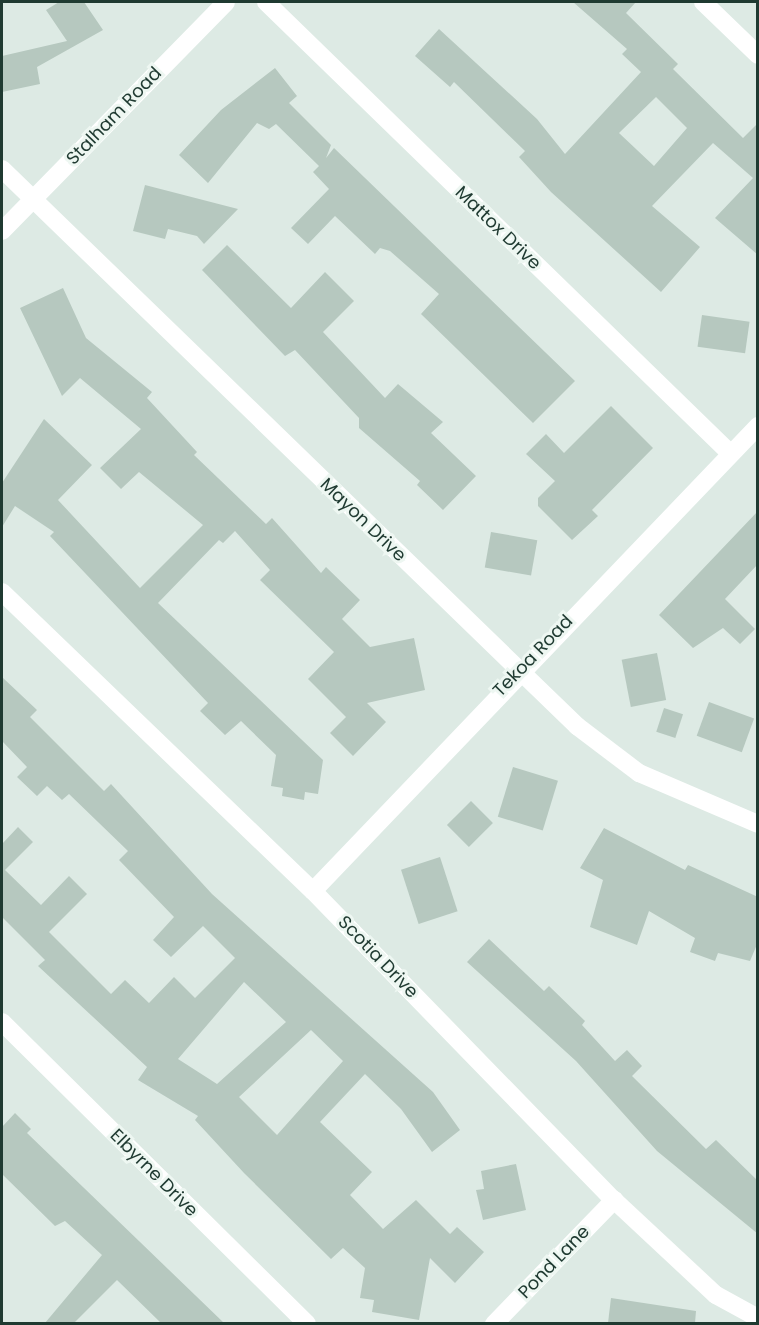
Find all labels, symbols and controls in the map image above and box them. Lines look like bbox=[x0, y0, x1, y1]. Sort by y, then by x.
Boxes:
street label: Stalham Road bbox=[62, 63, 166, 169]
street label: Mattox Drive bbox=[451, 182, 545, 274]
street label: Mayon Drive bbox=[316, 474, 410, 566]
street label: Tekoa Road bbox=[489, 611, 577, 701]
street label: Scotia Drive bbox=[333, 911, 423, 1003]
street label: Elbyrne Drive bbox=[106, 1125, 202, 1221]
street label: Pond Lane bbox=[514, 1221, 594, 1303]

